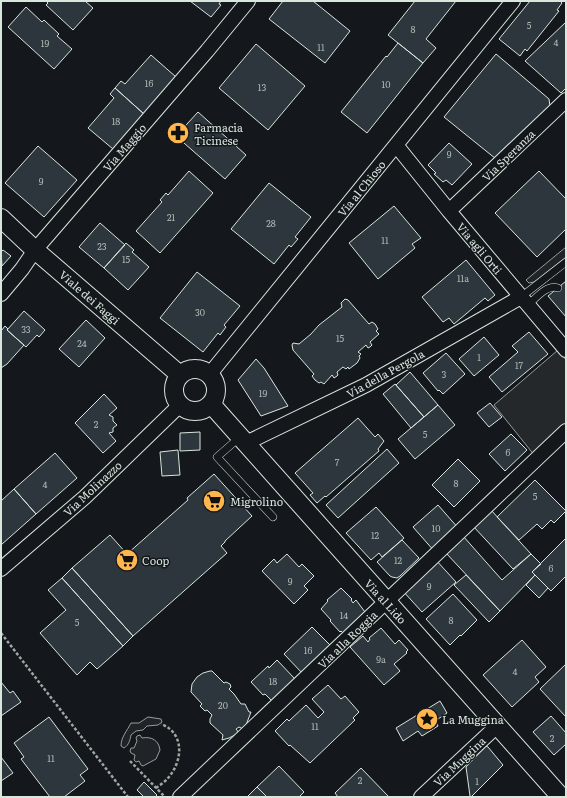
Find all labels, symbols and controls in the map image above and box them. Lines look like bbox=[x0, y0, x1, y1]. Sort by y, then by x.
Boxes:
house number: 5 bbox=[527, 18, 532, 32]
house number: 8 bbox=[411, 22, 416, 36]
house number: 4 bbox=[554, 35, 559, 49]
house number: 19 bbox=[41, 36, 49, 50]
house number: 11 bbox=[317, 40, 325, 54]
house number: 16 bbox=[145, 76, 153, 90]
house number: 10 bbox=[382, 77, 390, 91]
house number: 13 bbox=[258, 80, 266, 94]
house number: 18 bbox=[112, 114, 120, 128]
place label: Farmacia Ticinese bbox=[194, 119, 243, 148]
street label: Via Maggio bbox=[99, 120, 149, 174]
pharmacy icon: Farmacia Ticinese bbox=[165, 120, 191, 146]
street label: Via Speranza bbox=[478, 125, 538, 184]
house number: 9 bbox=[447, 147, 452, 161]
street label: Via al Chioso bbox=[333, 157, 389, 219]
house number: 9 bbox=[39, 174, 44, 188]
house number: 21 bbox=[167, 210, 175, 224]
house number: 28 bbox=[266, 216, 276, 230]
street label: Via agli Orti bbox=[454, 219, 507, 278]
house number: 11 bbox=[381, 233, 389, 247]
house number: 23 bbox=[97, 239, 107, 253]
house number: 15 bbox=[122, 252, 131, 266]
street label: Viale dei Faggi bbox=[56, 266, 124, 328]
house number: 11a bbox=[457, 271, 469, 285]
house number: 30 bbox=[195, 305, 205, 319]
house number: 33 bbox=[21, 322, 31, 336]
house number: 15 bbox=[336, 331, 345, 345]
house number: 24 bbox=[77, 336, 87, 350]
street label: Via della Pergola bbox=[343, 345, 427, 401]
house number: 1 bbox=[477, 350, 481, 364]
house number: 17 bbox=[515, 358, 523, 372]
house number: 3 bbox=[442, 367, 447, 381]
house number: 19 bbox=[259, 386, 267, 400]
house number: 2 bbox=[94, 417, 99, 431]
house number: 5 bbox=[423, 427, 428, 441]
house number: 6 bbox=[506, 445, 511, 459]
house number: 7 bbox=[335, 455, 340, 469]
street label: Via Molinazzo bbox=[59, 457, 125, 519]
house number: 8 bbox=[454, 476, 459, 490]
house number: 4 bbox=[43, 477, 48, 491]
supermarket icon: Migrolino bbox=[201, 488, 227, 514]
house number: 5 bbox=[533, 489, 538, 503]
place label: Migrolino bbox=[230, 493, 283, 509]
house number: 10 bbox=[432, 521, 440, 535]
house number: 12 bbox=[371, 528, 380, 542]
supermarket icon: Coop bbox=[114, 547, 140, 573]
place label: Coop bbox=[142, 552, 169, 568]
house number: 12 bbox=[394, 553, 403, 567]
house number: 6 bbox=[549, 561, 554, 575]
house number: 9 bbox=[288, 574, 293, 588]
street label: Via al Lido bbox=[362, 575, 410, 627]
house number: 9 bbox=[427, 579, 432, 593]
street label: Via alla Roggia bbox=[314, 606, 380, 672]
house number: 14 bbox=[340, 608, 348, 622]
house number: 8 bbox=[449, 613, 454, 627]
house number: 5 bbox=[75, 615, 80, 629]
house number: 16 bbox=[304, 643, 312, 657]
house number: 9a bbox=[376, 652, 386, 666]
house number: 4 bbox=[513, 664, 518, 678]
house number: 18 bbox=[269, 674, 277, 688]
house number: 20 bbox=[218, 698, 228, 712]
place icon: La Muggina bbox=[414, 706, 440, 732]
place label: La Muggina bbox=[442, 711, 504, 727]
house number: 11 bbox=[311, 719, 319, 733]
house number: 2 bbox=[550, 731, 555, 745]
street label: Via Muggina bbox=[429, 732, 489, 789]
house number: 11 bbox=[47, 751, 55, 765]
house number: 2 bbox=[358, 773, 363, 787]
house number: 1 bbox=[475, 774, 479, 788]

